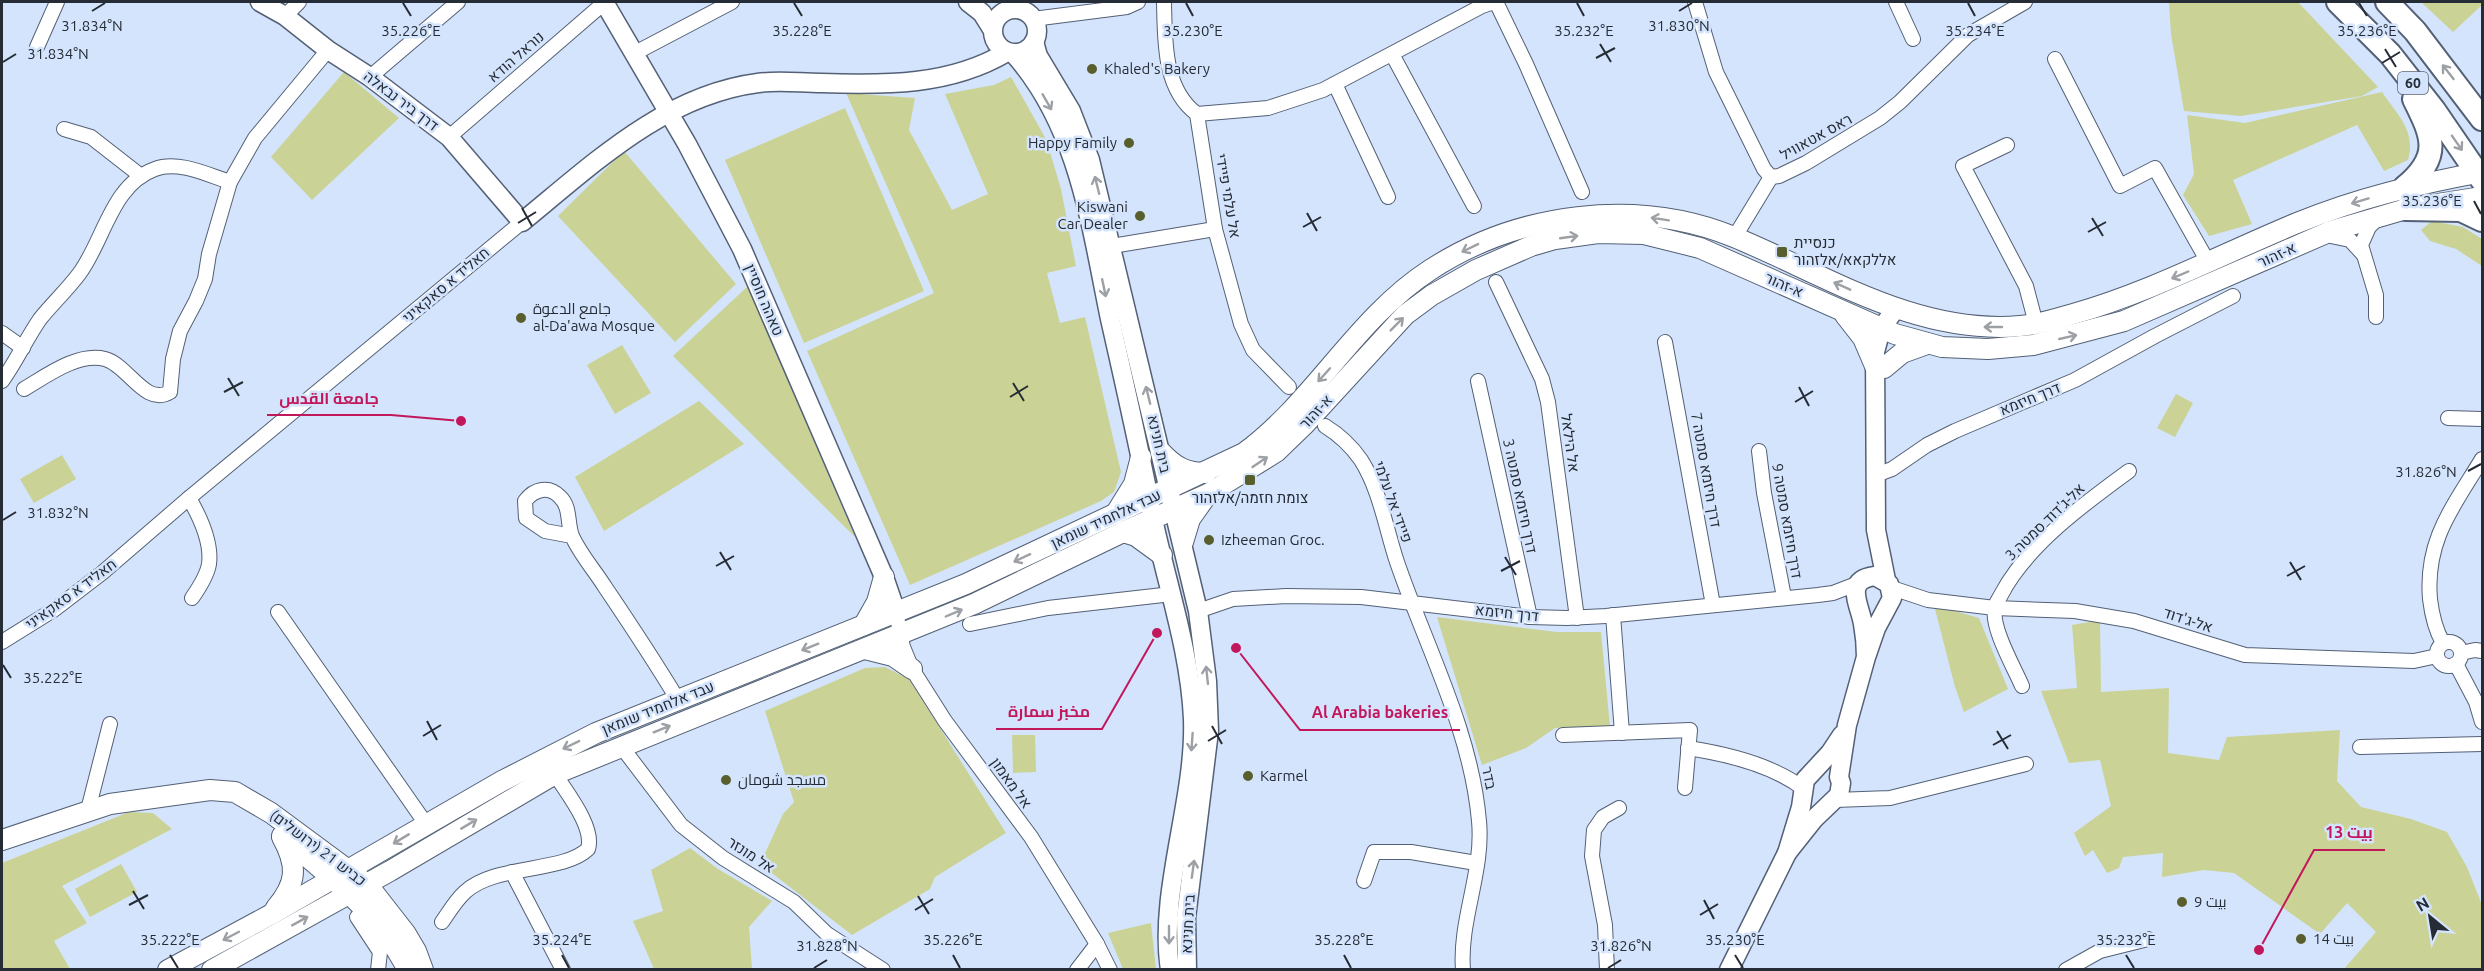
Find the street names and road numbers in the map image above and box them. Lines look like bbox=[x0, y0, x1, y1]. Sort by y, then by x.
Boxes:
street label: נוראל הודא bbox=[484, 28, 547, 86]
street label: דרך ביר נבאלה bbox=[361, 67, 442, 134]
road number: 60 bbox=[2398, 72, 2428, 94]
street label: ראס אטאוויל bbox=[1777, 110, 1855, 163]
street label: אל עלמי פיידי bbox=[1213, 152, 1244, 239]
street label: א-זהור bbox=[2255, 239, 2298, 270]
street label: חאליד א סאקאיני bbox=[399, 243, 492, 326]
street label: טאהה חוסיין bbox=[742, 261, 787, 338]
street label: א-זהור bbox=[1763, 269, 1806, 300]
street label: דרך חיזמא bbox=[1997, 379, 2063, 418]
street label: א-זהור bbox=[1296, 391, 1335, 432]
street label: דרך חיזמא סמטה 7 bbox=[1688, 411, 1725, 529]
street label: אל הילאל bbox=[1558, 412, 1583, 473]
street label: בית חנינא bbox=[1145, 413, 1174, 475]
street label: דרך חיזמא סמטה 3 bbox=[1500, 437, 1541, 555]
street label: פיידי אל עלמי bbox=[1371, 459, 1416, 545]
street label: דרך חיזמא סמטה 9 bbox=[1769, 462, 1806, 580]
street label: אל-ג'דוד סמטה 3 bbox=[2001, 480, 2088, 564]
street label: עבד אלחמיד שומאן bbox=[1048, 486, 1163, 551]
street label: חאליד א סאקאיני bbox=[22, 555, 119, 632]
street label: דרך חיזמא bbox=[1474, 601, 1540, 624]
street label: אל-ג'דוד bbox=[2161, 604, 2215, 636]
street label: עבד אלחמיד שומאן bbox=[599, 677, 716, 738]
street label: אל מאמון bbox=[987, 754, 1035, 811]
street label: בדר bbox=[1479, 765, 1500, 791]
street label: כביש 21 (ירושלים) bbox=[267, 806, 370, 889]
street label: אל מונזר bbox=[724, 833, 778, 876]
street label: בית חנינא bbox=[1177, 894, 1198, 954]

